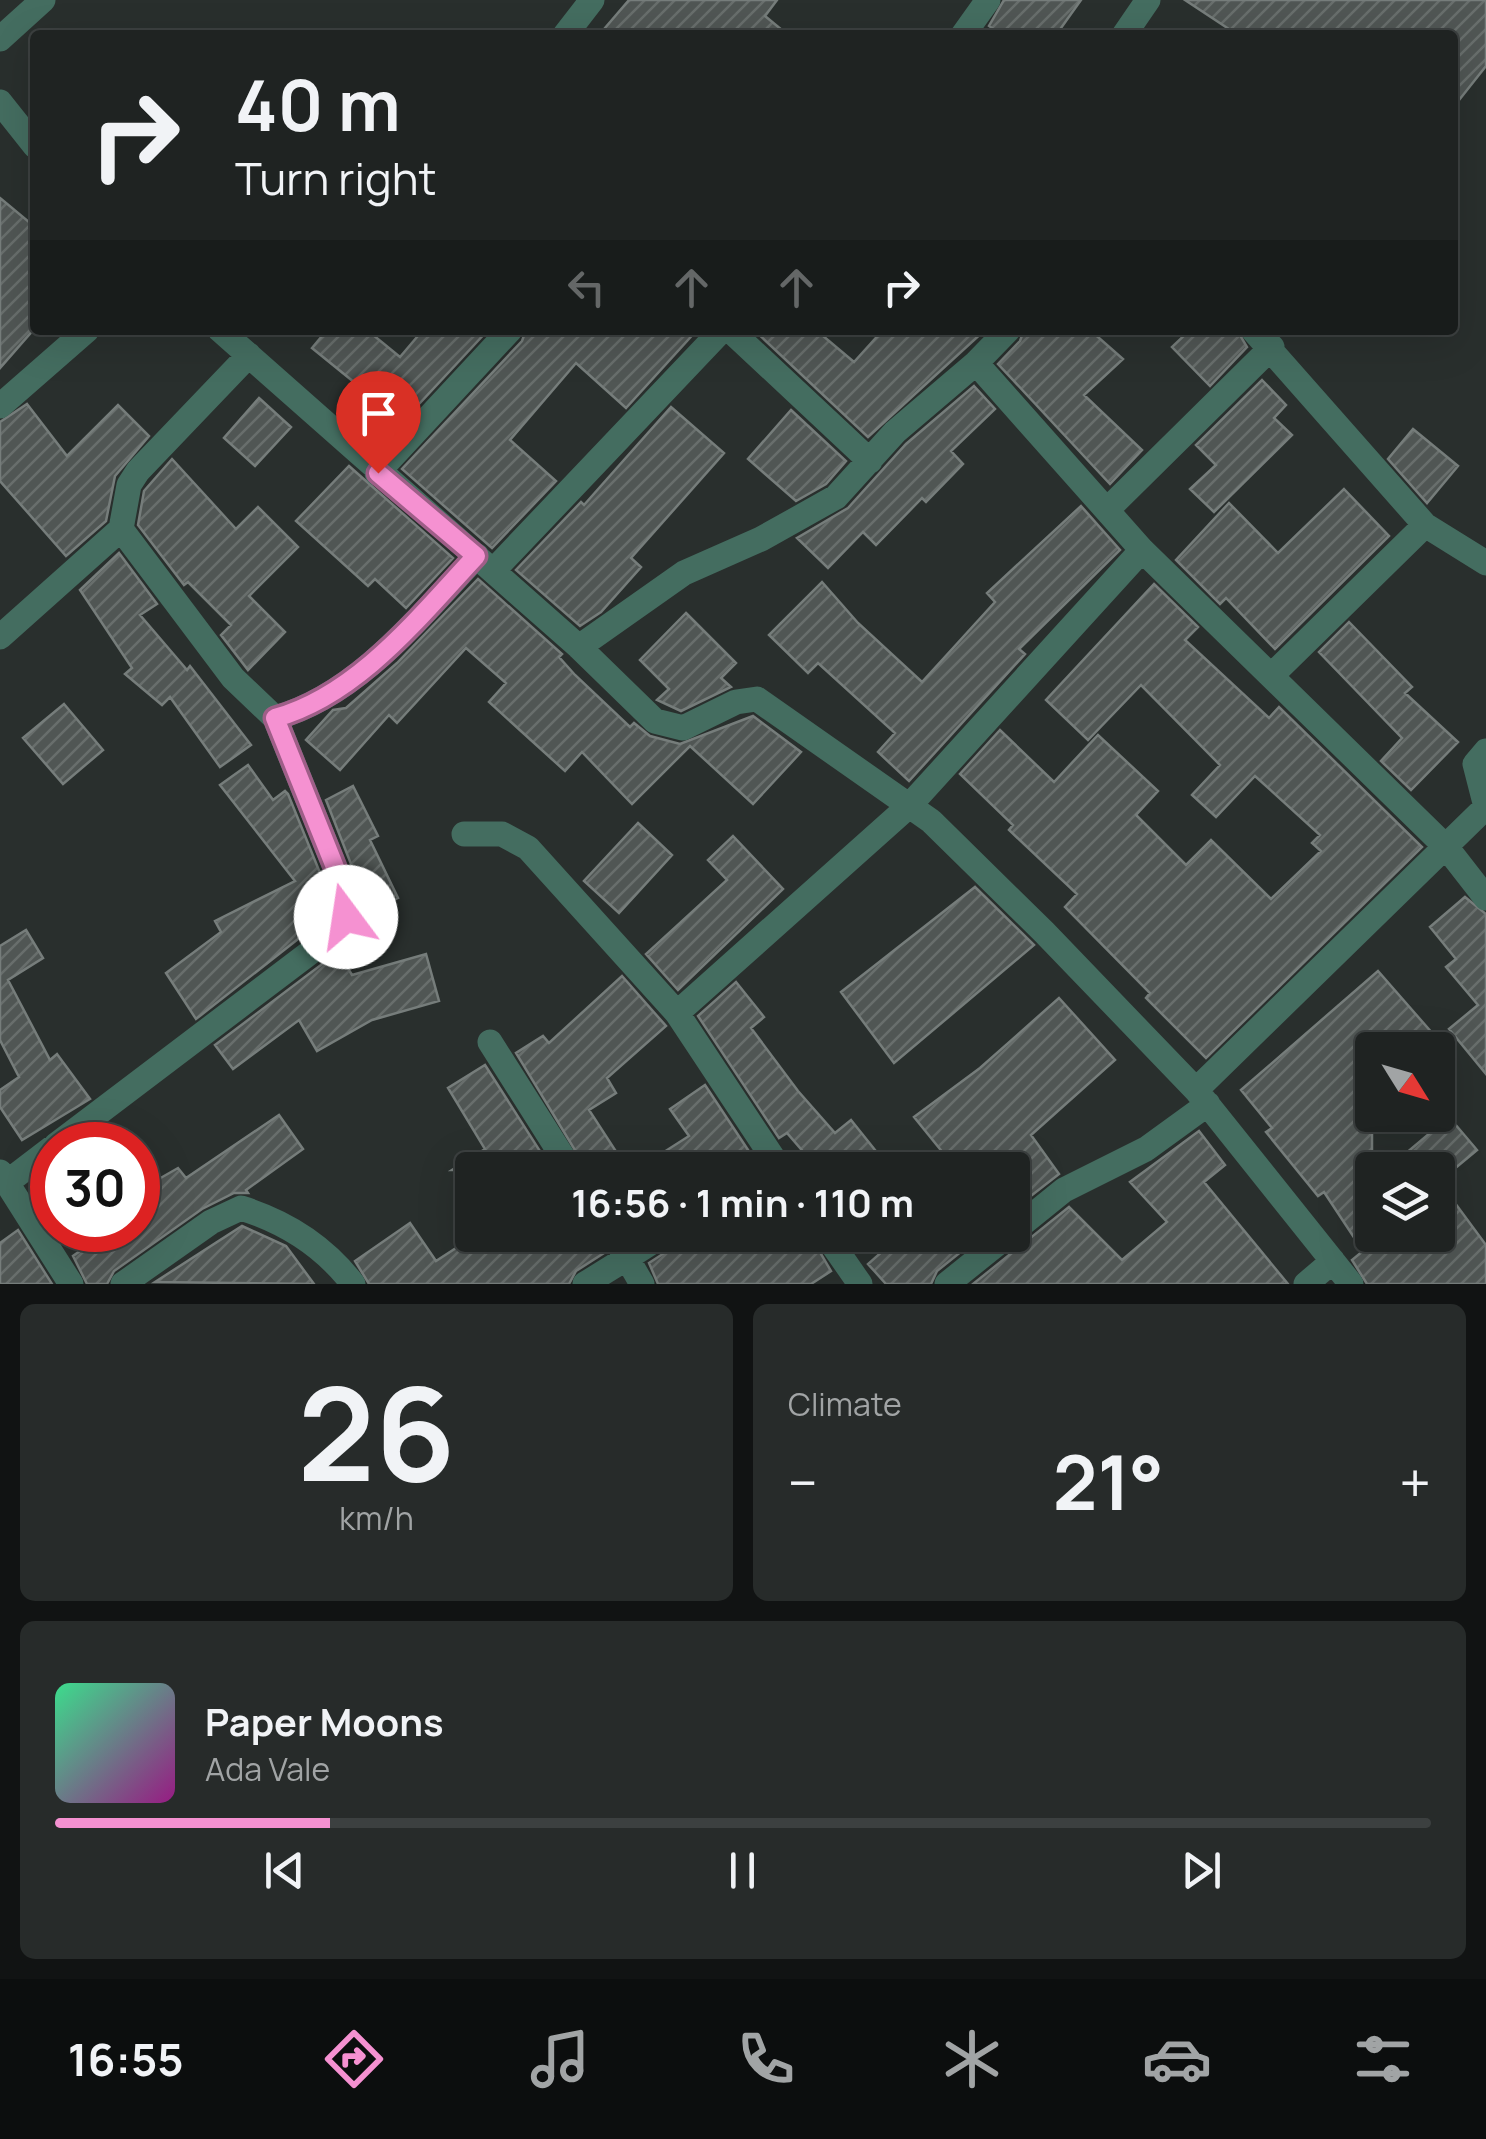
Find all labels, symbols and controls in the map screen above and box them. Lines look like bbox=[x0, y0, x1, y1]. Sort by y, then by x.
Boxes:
text: 40 m bbox=[235, 56, 401, 152]
icon: right bbox=[70, 70, 200, 200]
text: Turn right bbox=[235, 147, 436, 209]
icon: left bbox=[559, 260, 614, 315]
icon: ahead bbox=[664, 260, 719, 315]
icon: ahead bbox=[769, 260, 824, 315]
icon: right bbox=[874, 260, 929, 315]
pin bbox=[336, 371, 421, 474]
icon: arrive bbox=[351, 386, 406, 441]
position arrow bbox=[294, 865, 398, 969]
north arrow bbox=[1355, 1032, 1455, 1132]
map controls bbox=[1355, 1032, 1455, 1252]
speed limit sign: 30 bbox=[30, 1122, 160, 1252]
button: layers bbox=[1355, 1152, 1455, 1252]
text: 16:56 · 1 min · 110 m bbox=[571, 1176, 914, 1228]
text: 26 bbox=[297, 1342, 456, 1520]
text: Climate bbox=[788, 1382, 902, 1426]
text: 21° bbox=[1053, 1430, 1164, 1533]
text: − bbox=[788, 1444, 818, 1520]
text: + bbox=[1399, 1444, 1431, 1520]
text: km/h bbox=[339, 1496, 414, 1540]
text: Paper Moons bbox=[205, 1695, 444, 1747]
text: Ada Vale bbox=[205, 1747, 330, 1791]
icon: previous bbox=[257, 1843, 312, 1898]
icon: pause bbox=[715, 1843, 770, 1898]
icon: next bbox=[1174, 1843, 1229, 1898]
icon: directions bbox=[319, 2024, 389, 2094]
icon: music bbox=[525, 2024, 595, 2094]
icon: phone bbox=[731, 2024, 801, 2094]
icon: climate bbox=[937, 2024, 1007, 2094]
icon: car bbox=[1142, 2024, 1212, 2094]
icon: filters bbox=[1348, 2024, 1418, 2094]
text: 16:55 bbox=[68, 2028, 184, 2090]

